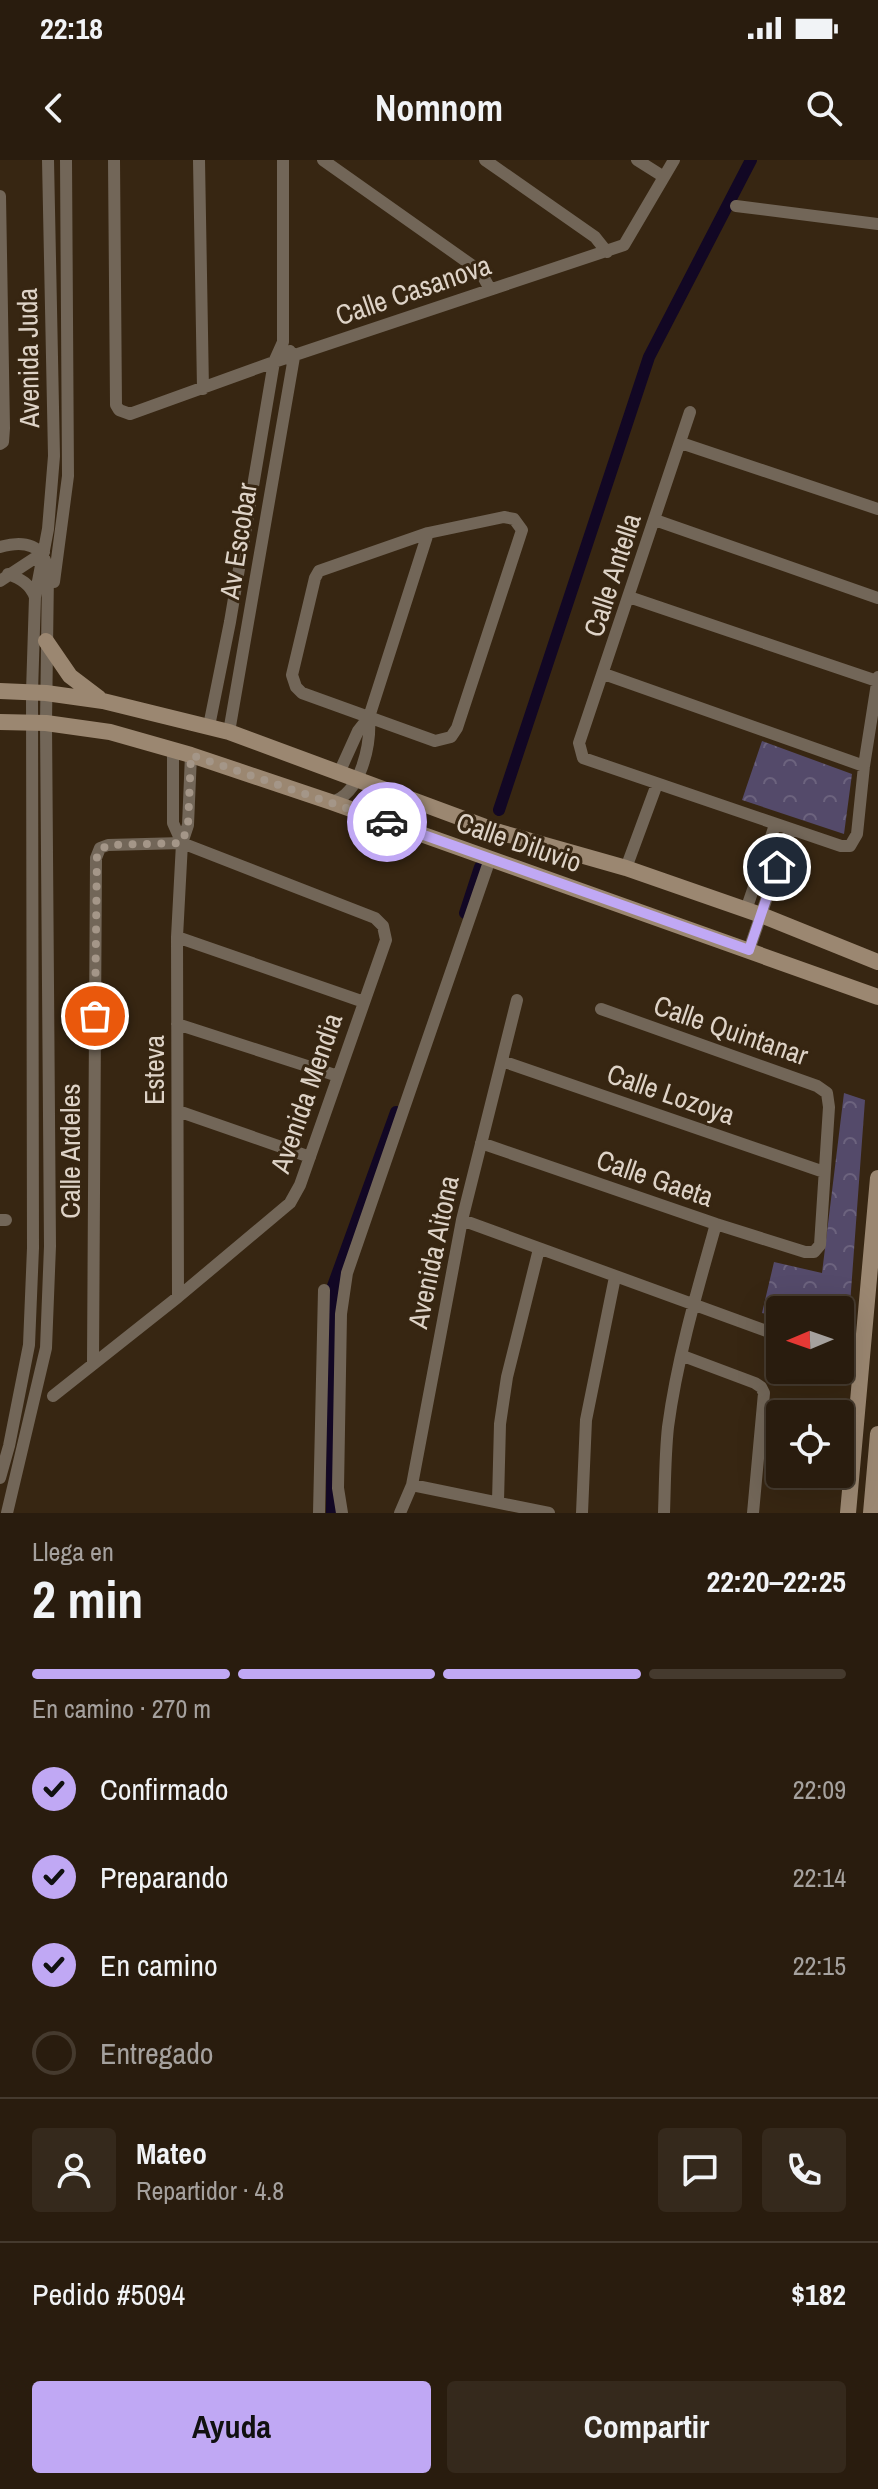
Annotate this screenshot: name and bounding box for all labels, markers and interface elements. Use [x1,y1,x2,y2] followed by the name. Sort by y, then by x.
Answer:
[40,8,103,48] text: 22:18
[375,84,503,132] text: Nomnom
[32,86,76,130] icon: back
[802,86,846,130] icon: search
[330,246,496,334] street label: Calle Casanova
[8,287,48,429] street label: Avenida Juda
[210,480,266,603] street label: Av Escobar
[574,508,650,642] street label: Calle Antella
[347,782,427,862] courier
[365,800,409,844] icon: car
[451,803,587,881] street label: Calle Diluvio
[743,833,811,901] pin
[755,845,799,889] icon: home
[61,982,129,1050] pin
[649,986,814,1074] street label: Calle Quintanar
[73,994,117,1038] icon: bag
[261,1008,351,1179] street label: Avenida Mendia
[135,1035,173,1105] street label: Esteva
[602,1054,740,1134] street label: Calle Lozoya
[51,1083,89,1219] street label: Calle Ardeles
[591,1140,719,1216] street label: Calle Gaeta
[398,1172,468,1333] street label: Avenida Aitona
[766,1296,854,1384] north arrow
[766,1296,854,1488] map controls
[766,1400,854,1488] button: locate
[32,1534,114,1569] text: Llega en
[707,1561,846,1601] text: 22:20–22:25
[32,1564,143,1634] text: 2 min
[32,1691,211,1726] text: En camino · 270 m
[32,1767,76,1811] icon: check
[100,1769,229,1809] text: Confirmado
[793,1772,846,1807] text: 22:09
[32,1855,76,1899] icon: check
[100,1857,229,1897] text: Preparando
[793,1860,846,1895] text: 22:14
[32,1943,76,1987] icon: check
[100,1945,218,1985] text: En camino
[793,1948,846,1983] text: 22:15
[100,2033,214,2073] text: Entregado
[32,2128,116,2212] button: person
[658,2128,742,2212] button: chat
[762,2128,846,2212] button: phone
[136,2133,207,2173] text: Mateo
[136,2173,284,2208] text: Repartidor · 4.8
[32,2274,185,2314] text: Pedido #5094
[791,2274,846,2314] text: $182
[32,2381,431,2473] button: Ayuda
[447,2381,846,2473] button: Compartir

